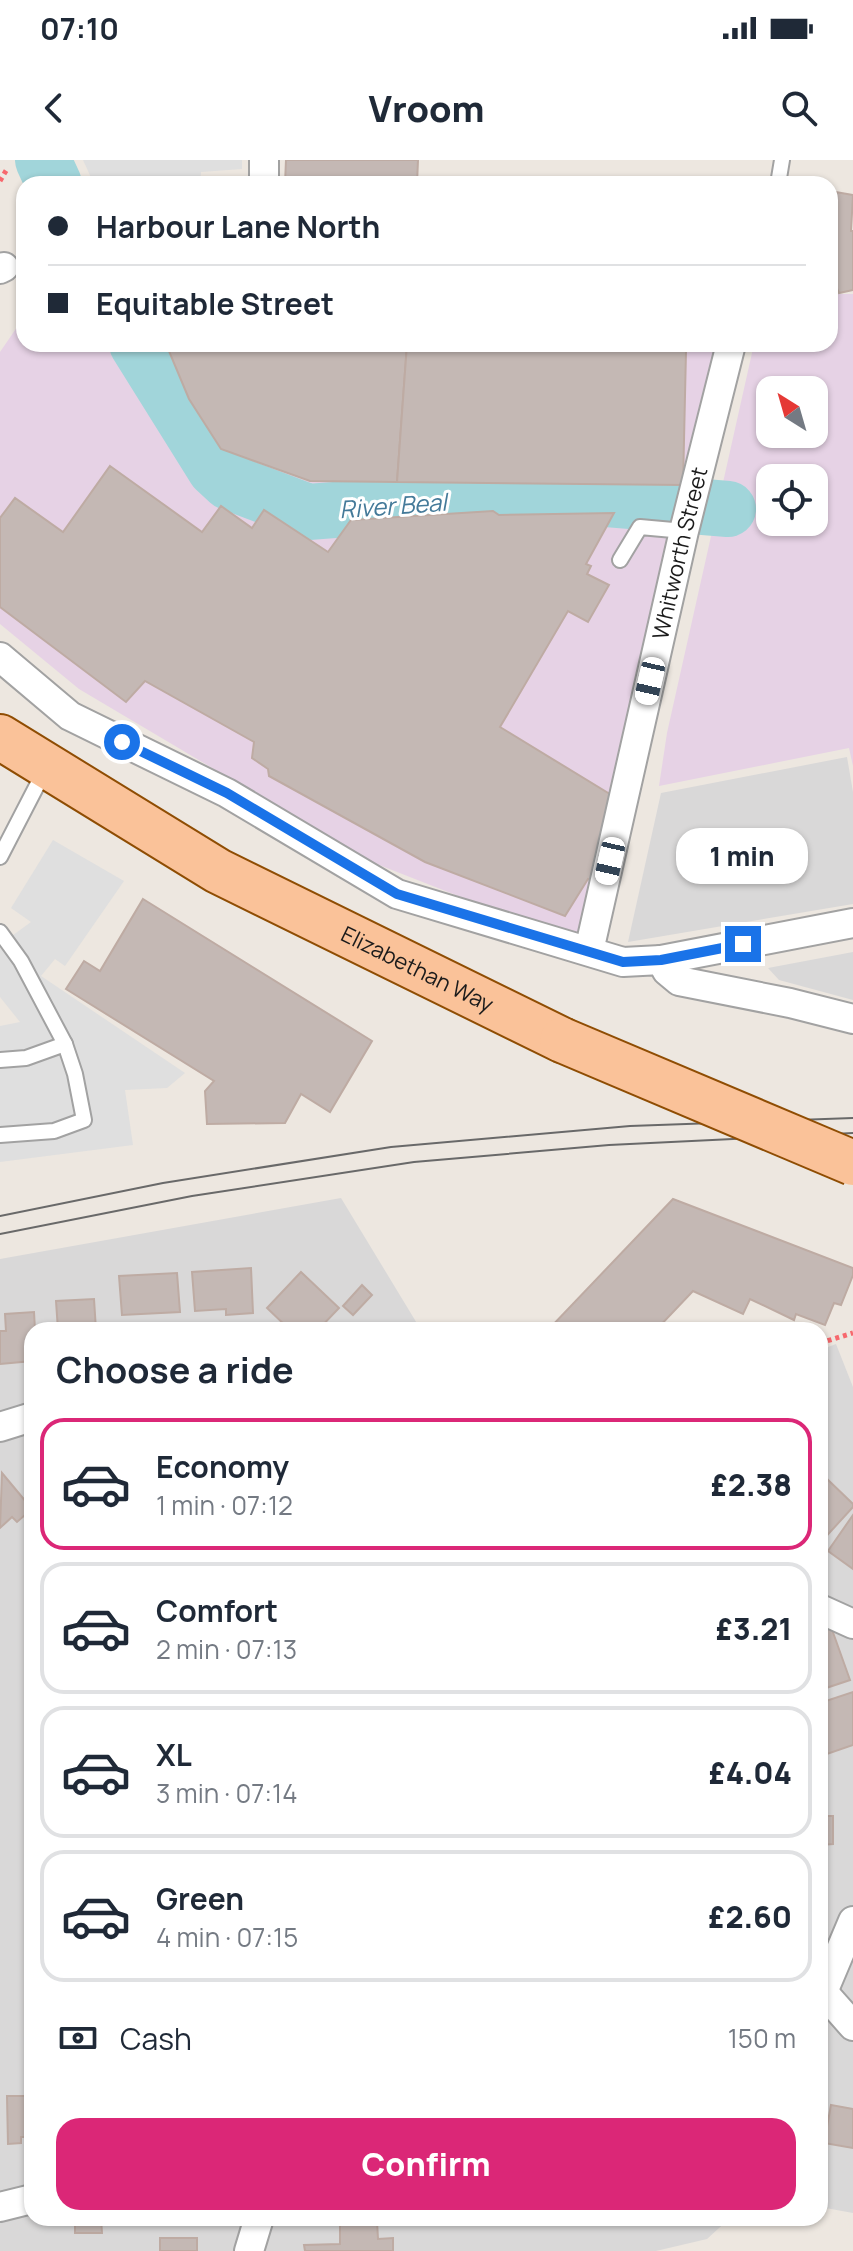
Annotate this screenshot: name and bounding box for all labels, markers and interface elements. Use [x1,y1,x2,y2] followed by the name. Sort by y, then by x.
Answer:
[40,8,119,49] text: 07:10
[368,84,485,133] text: Vroom
[32,86,76,130] icon: back
[777,86,821,130] icon: search
[96,206,380,247] text: Harbour Lane North
[96,283,334,324] text: Equitable Street
[756,376,828,448] north arrow
[756,376,828,536] map controls
[645,464,715,642] street label: Whitworth Street
[756,464,828,536] button: locate
[338,485,451,525] water label: River Beal
[633,655,667,707] car
[104,724,140,760] route start
[677,828,809,884] callout: 1 min
[593,835,627,887] car
[709,838,775,874] text: 1 min
[336,919,499,1019] street label: Elizabethan Way
[725,926,761,962] route end
[56,1345,294,1394] text: Choose a ride
[156,1446,289,1487] text: Economy
[60,1448,132,1520] icon: car
[711,1464,792,1505] text: £2.38
[156,1487,293,1523] text: 1 min · 07:12
[156,1590,278,1631] text: Comfort
[60,1592,132,1664] icon: car
[716,1608,792,1649] text: £3.21
[156,1631,297,1667] text: 2 min · 07:13
[156,1734,192,1775] text: XL
[60,1736,132,1808] icon: car
[709,1752,792,1793] text: £4.04
[156,1775,298,1811] text: 3 min · 07:14
[156,1878,244,1919] text: Green
[60,1880,132,1952] icon: car
[708,1896,792,1937] text: £2.60
[156,1919,298,1955] text: 4 min · 07:15
[56,2016,100,2060] icon: cash
[120,2018,192,2059] text: Cash
[728,2020,796,2056] text: 150 m
[56,2118,796,2210] button: Confirm

